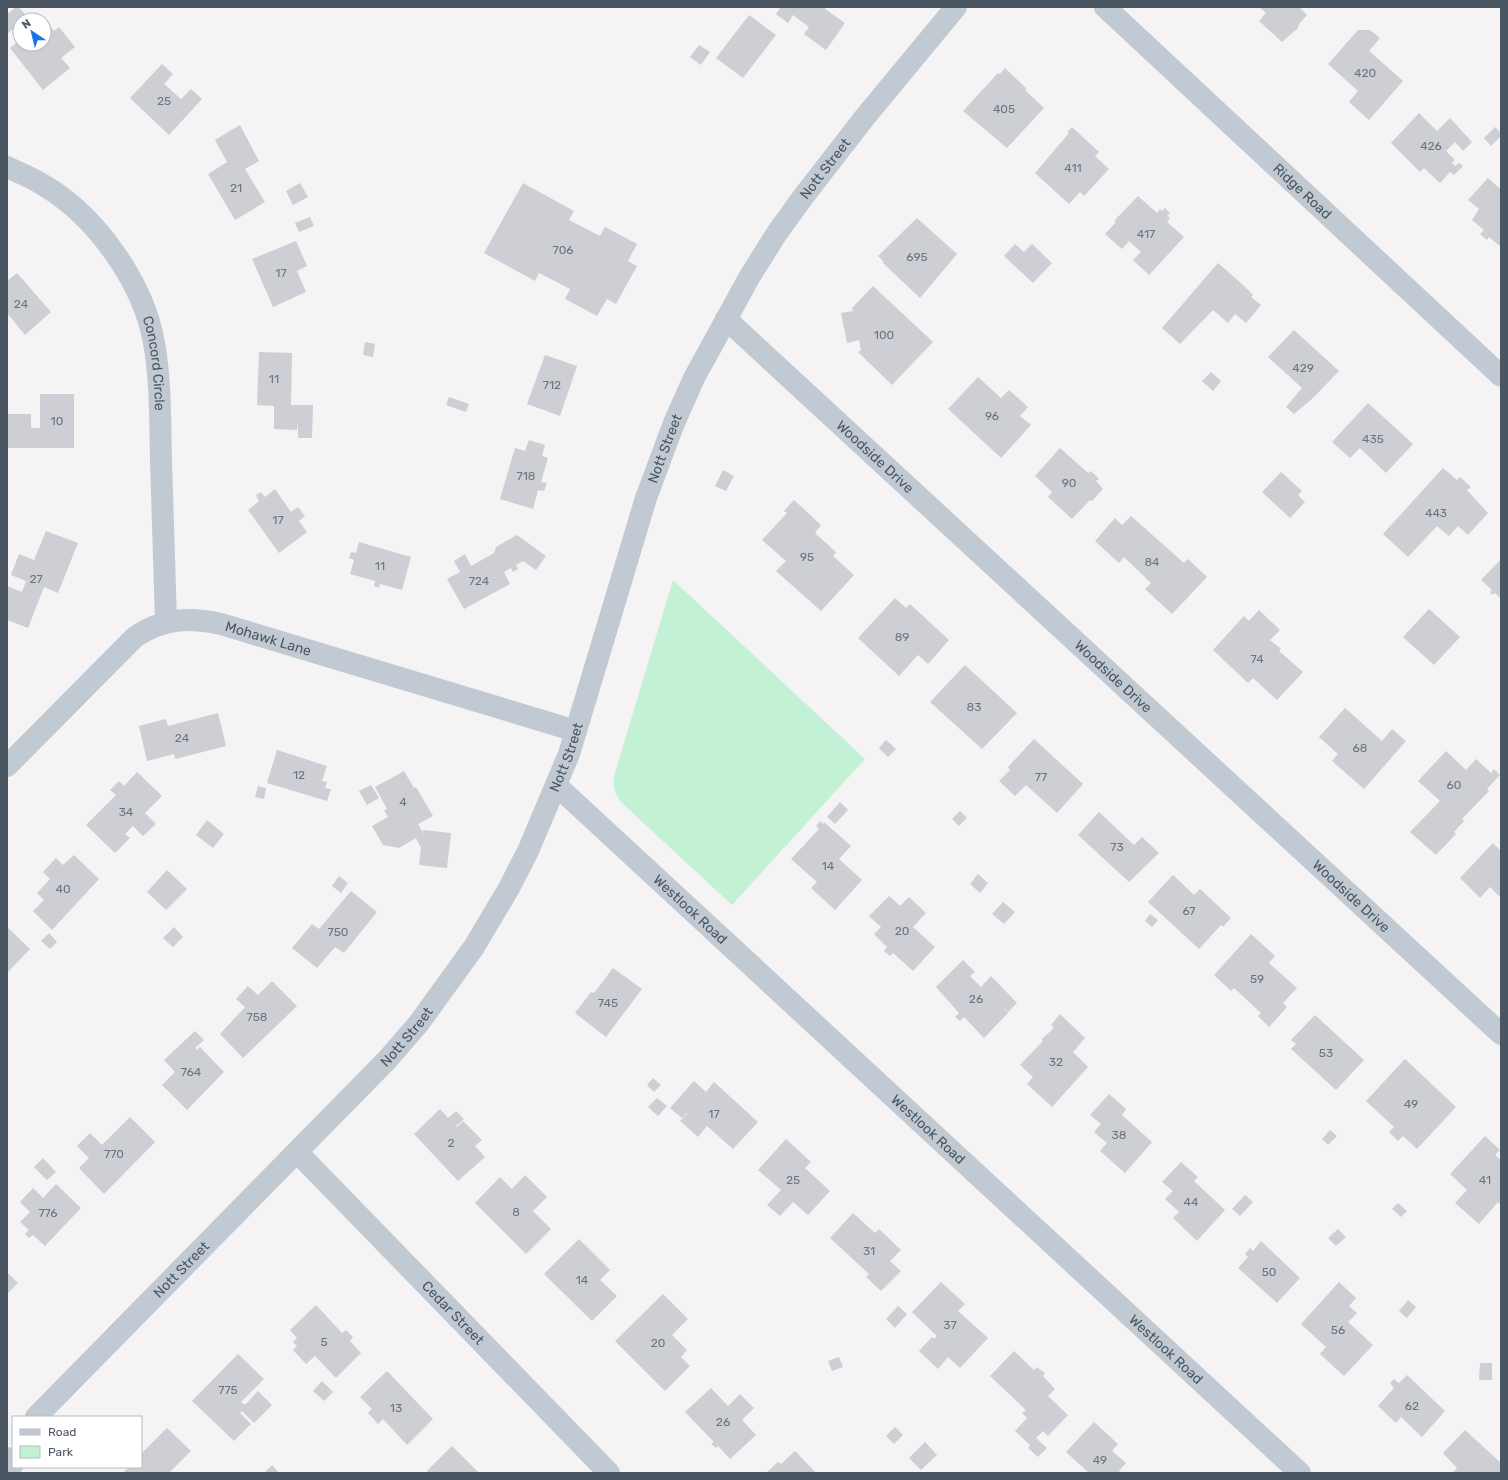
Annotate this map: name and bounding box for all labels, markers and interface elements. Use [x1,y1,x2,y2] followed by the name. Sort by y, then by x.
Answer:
[12,12,52,52] north arrow
[20,17,34,32] text: N
[1354,66,1376,80] house number: 420
[157,94,171,108] house number: 25
[993,102,1015,116] house number: 405
[796,134,854,202] street label: Nott Street
[1420,139,1442,153] house number: 426
[1270,160,1335,222] street label: Ridge Road
[1064,161,1082,175] house number: 411
[230,181,242,195] house number: 21
[1137,227,1155,241] house number: 417
[552,243,574,257] house number: 706
[906,250,928,264] house number: 695
[275,266,287,280] house number: 17
[14,297,29,311] house number: 24
[139,314,169,411] street label: Concord Circle
[874,328,894,342] house number: 100
[1292,361,1314,375] house number: 429
[269,372,279,386] house number: 11
[543,378,561,392] house number: 712
[985,409,999,423] house number: 96
[644,411,686,486] street label: Nott Street
[51,414,63,428] house number: 10
[833,417,918,497] street label: Woodside Drive
[1362,432,1384,446] house number: 435
[517,469,535,483] house number: 718
[1062,476,1076,490] house number: 90
[1425,506,1447,520] house number: 443
[272,513,284,527] house number: 17
[800,550,814,564] house number: 95
[1144,555,1160,569] house number: 84
[375,559,385,573] house number: 11
[29,572,43,586] house number: 27
[469,574,490,588] house number: 724
[223,617,314,659] street label: Mohawk Lane
[895,630,909,644] house number: 89
[1071,636,1156,716] street label: Woodside Drive
[1250,652,1264,666] house number: 74
[967,700,981,714] house number: 83
[546,720,587,794] street label: Nott Street
[175,731,190,745] house number: 24
[1353,741,1367,755] house number: 68
[293,768,305,782] house number: 12
[1035,770,1047,784] house number: 77
[1447,778,1461,792] house number: 60
[399,795,407,809] house number: 4
[119,805,134,819] house number: 34
[1110,840,1124,854] house number: 73
[1309,856,1394,936] street label: Woodside Drive
[822,859,835,873] house number: 14
[650,871,731,948] street label: Westlook Road
[55,882,71,896] house number: 40
[1182,904,1196,918] house number: 67
[895,924,909,938] house number: 20
[328,925,348,939] house number: 750
[1250,972,1264,986] house number: 59
[969,992,983,1006] house number: 26
[598,996,618,1010] house number: 745
[377,1003,437,1070] street label: Nott Street
[247,1010,267,1024] house number: 758
[1319,1046,1333,1060] house number: 53
[1049,1055,1063,1069] house number: 32
[181,1065,202,1079] house number: 764
[888,1091,969,1168] street label: Westlook Road
[1404,1097,1418,1111] house number: 49
[708,1107,720,1121] house number: 17
[1112,1128,1126,1142] house number: 38
[447,1136,455,1150] house number: 2
[104,1147,124,1161] house number: 770
[786,1173,800,1187] house number: 25
[1479,1173,1491,1187] house number: 41
[1184,1195,1199,1209] house number: 44
[512,1205,520,1219] house number: 8
[38,1206,58,1220] house number: 776
[150,1237,213,1301] street label: Nott Street
[863,1244,875,1258] house number: 31
[1262,1265,1276,1279] house number: 50
[576,1273,589,1287] house number: 14
[418,1277,488,1348] street label: Cedar Street
[1126,1311,1207,1388] street label: Westlook Road
[943,1318,957,1332] house number: 37
[1331,1323,1345,1337] house number: 56
[320,1335,328,1349] house number: 5
[651,1336,665,1350] house number: 20
[218,1383,238,1397] house number: 775
[1405,1399,1419,1413] house number: 62
[390,1401,402,1415] house number: 13
[716,1415,730,1429] house number: 26
[12,1416,142,1468] legend
[48,1425,76,1439] text: Road
[48,1445,74,1459] text: Park
[1093,1453,1107,1467] house number: 49

